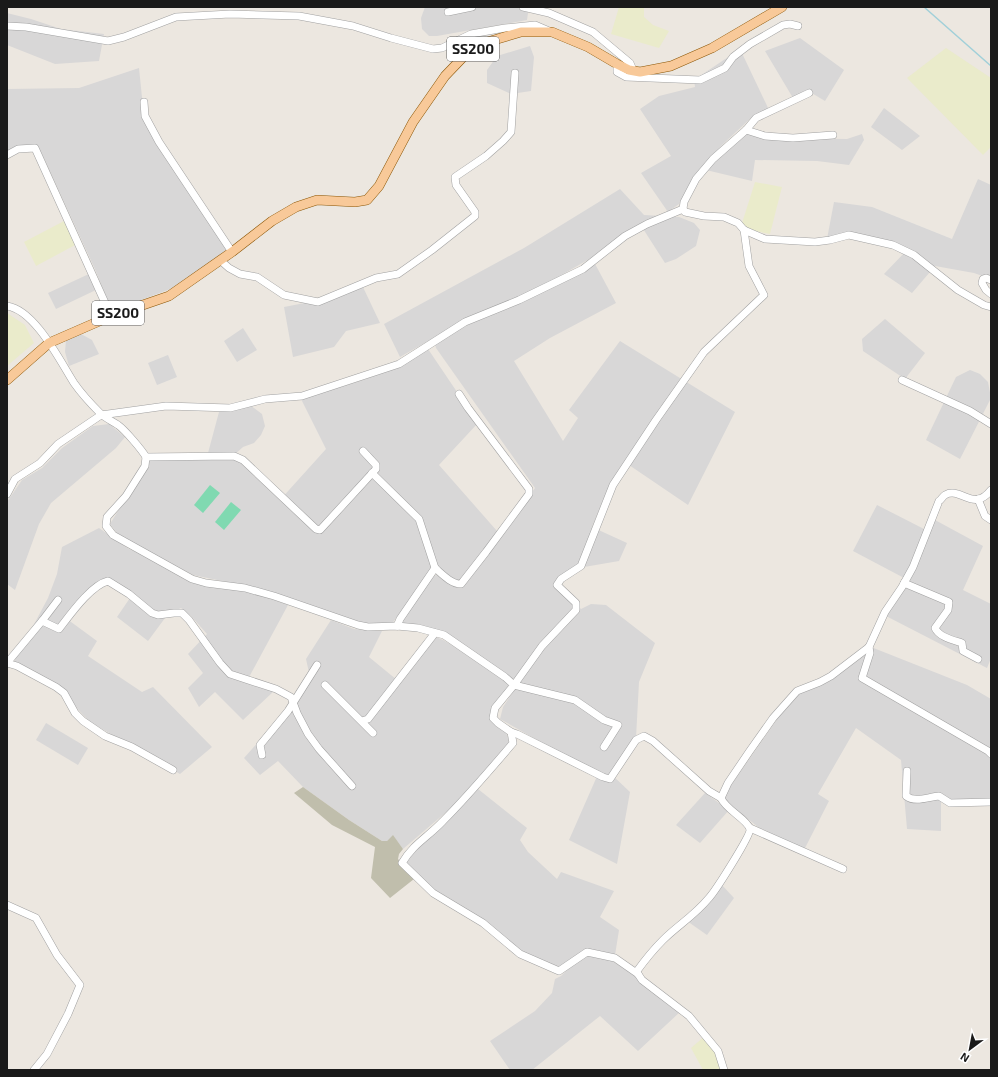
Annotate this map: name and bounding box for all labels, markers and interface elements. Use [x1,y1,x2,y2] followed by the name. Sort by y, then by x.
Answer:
[447,37,499,61] road number: SS200
[92,301,144,325] road number: SS200
[950,1029,990,1069] north arrow
[958,1050,971,1066] text: N

